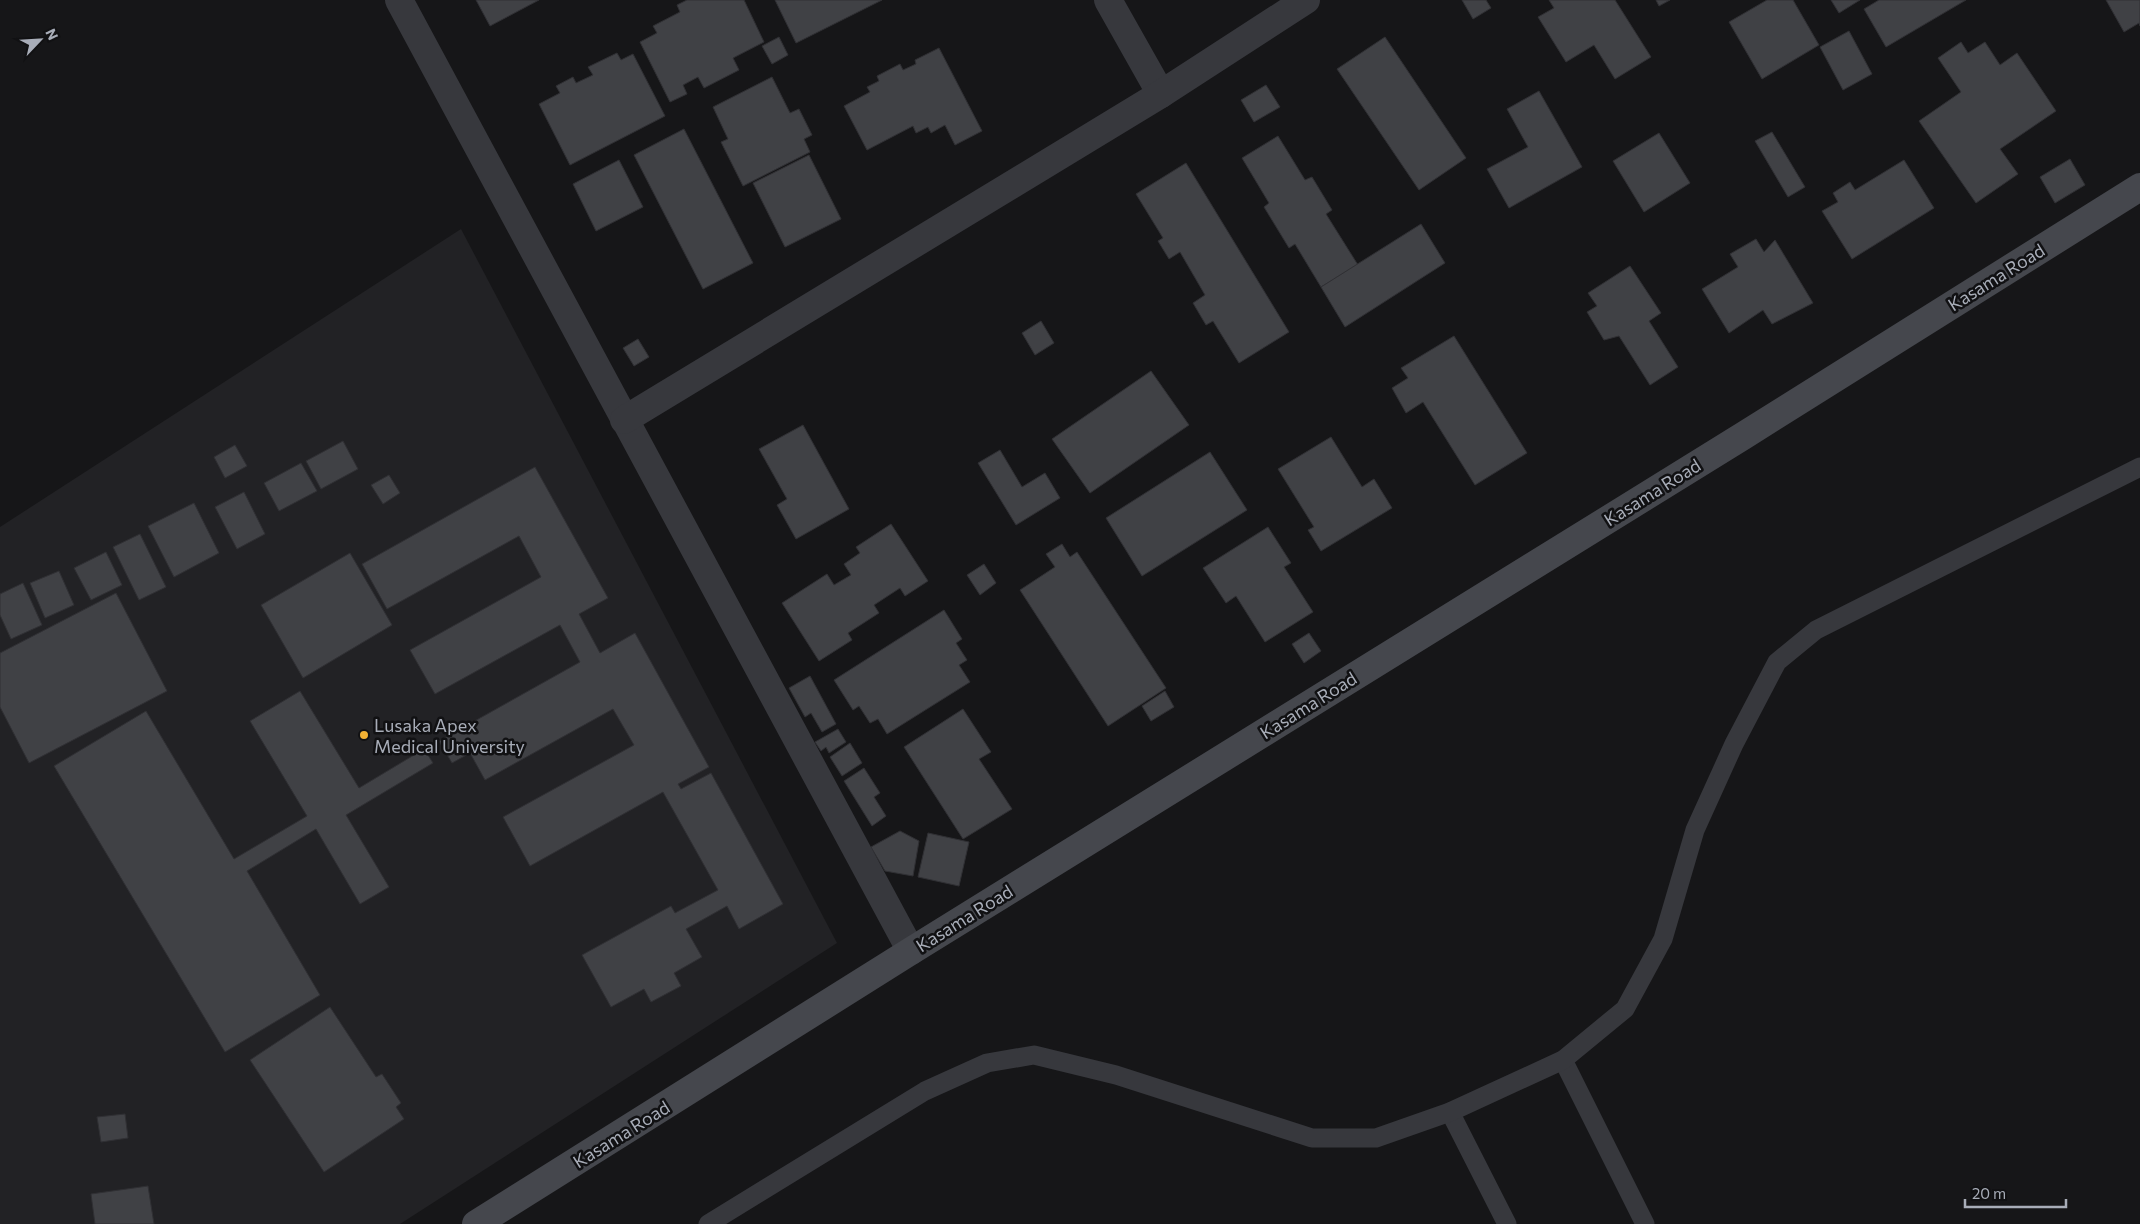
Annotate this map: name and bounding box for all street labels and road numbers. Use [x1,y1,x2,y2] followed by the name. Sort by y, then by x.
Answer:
[1944,239,2048,315] street label: Kasama Road
[1600,454,1704,530] street label: Kasama Road
[1256,667,1360,743] street label: Kasama Road
[912,880,1016,956] street label: Kasama Road
[569,1096,673,1172] street label: Kasama Road

